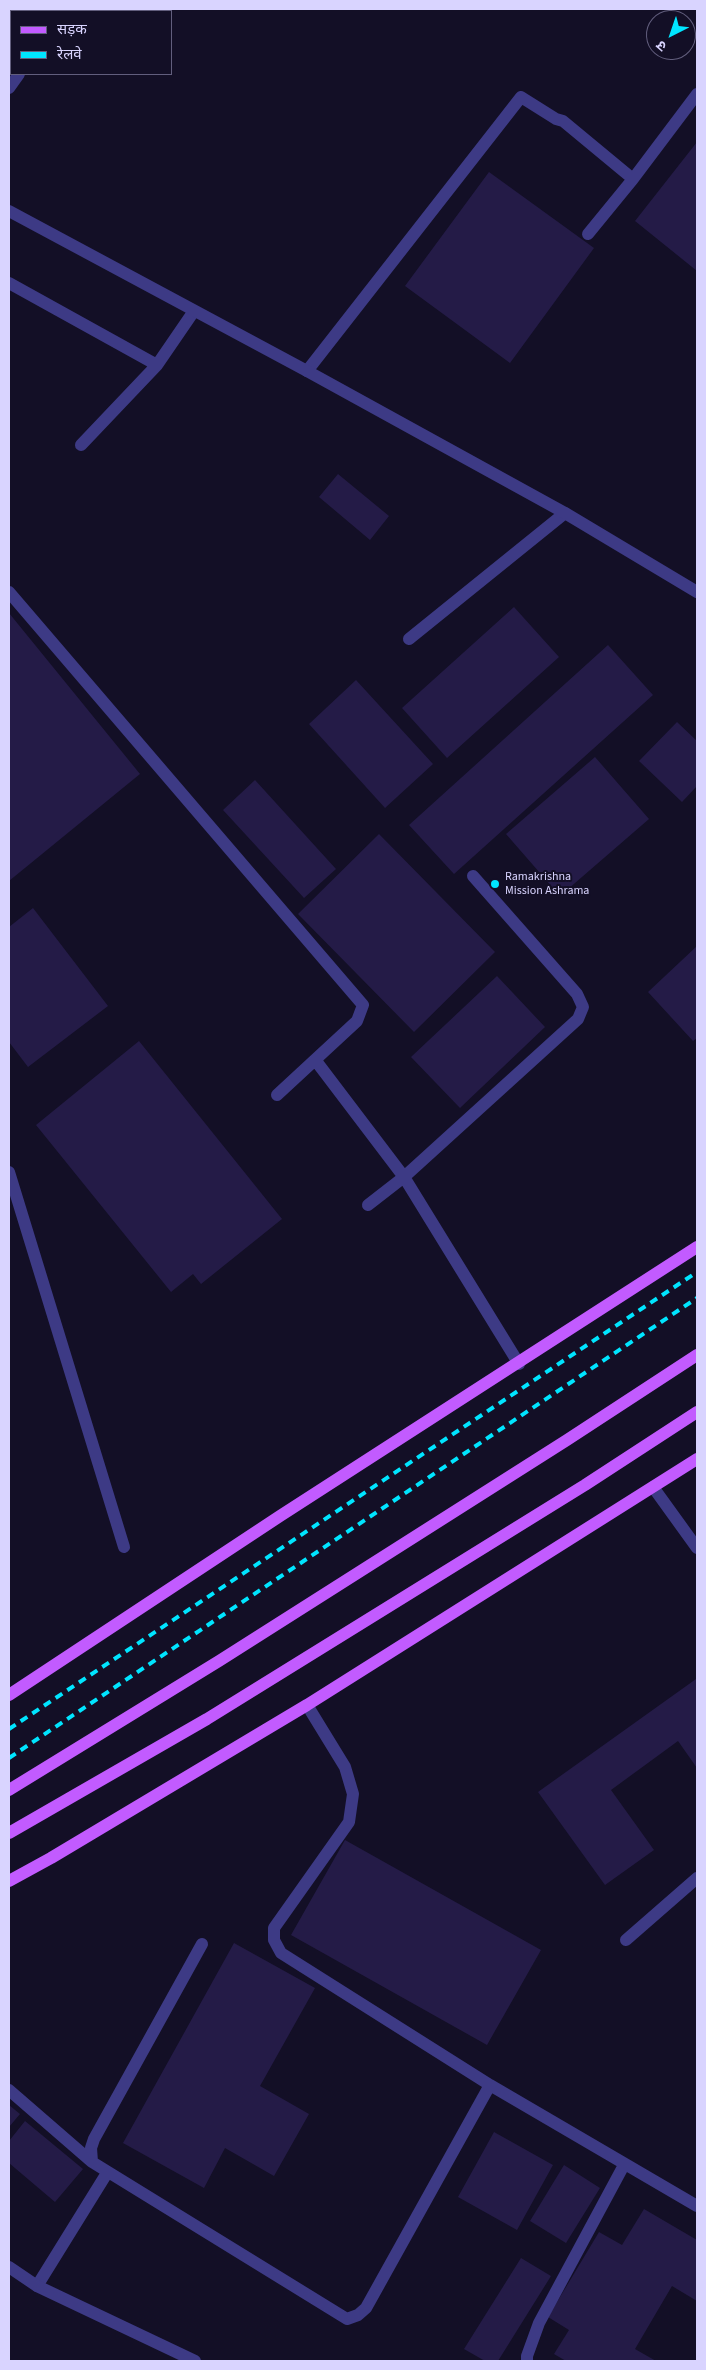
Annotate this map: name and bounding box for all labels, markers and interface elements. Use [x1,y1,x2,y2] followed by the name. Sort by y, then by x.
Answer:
[10,10,172,75] legend
[646,10,696,60] north arrow
[57,19,87,40] text: सड़क
[652,35,671,56] text: उ
[57,44,82,65] text: रेलवे
[505,870,589,898] place label: Ramakrishna Mission Ashrama
[489,878,501,890] marker: Ramakrishna Mission Ashrama

